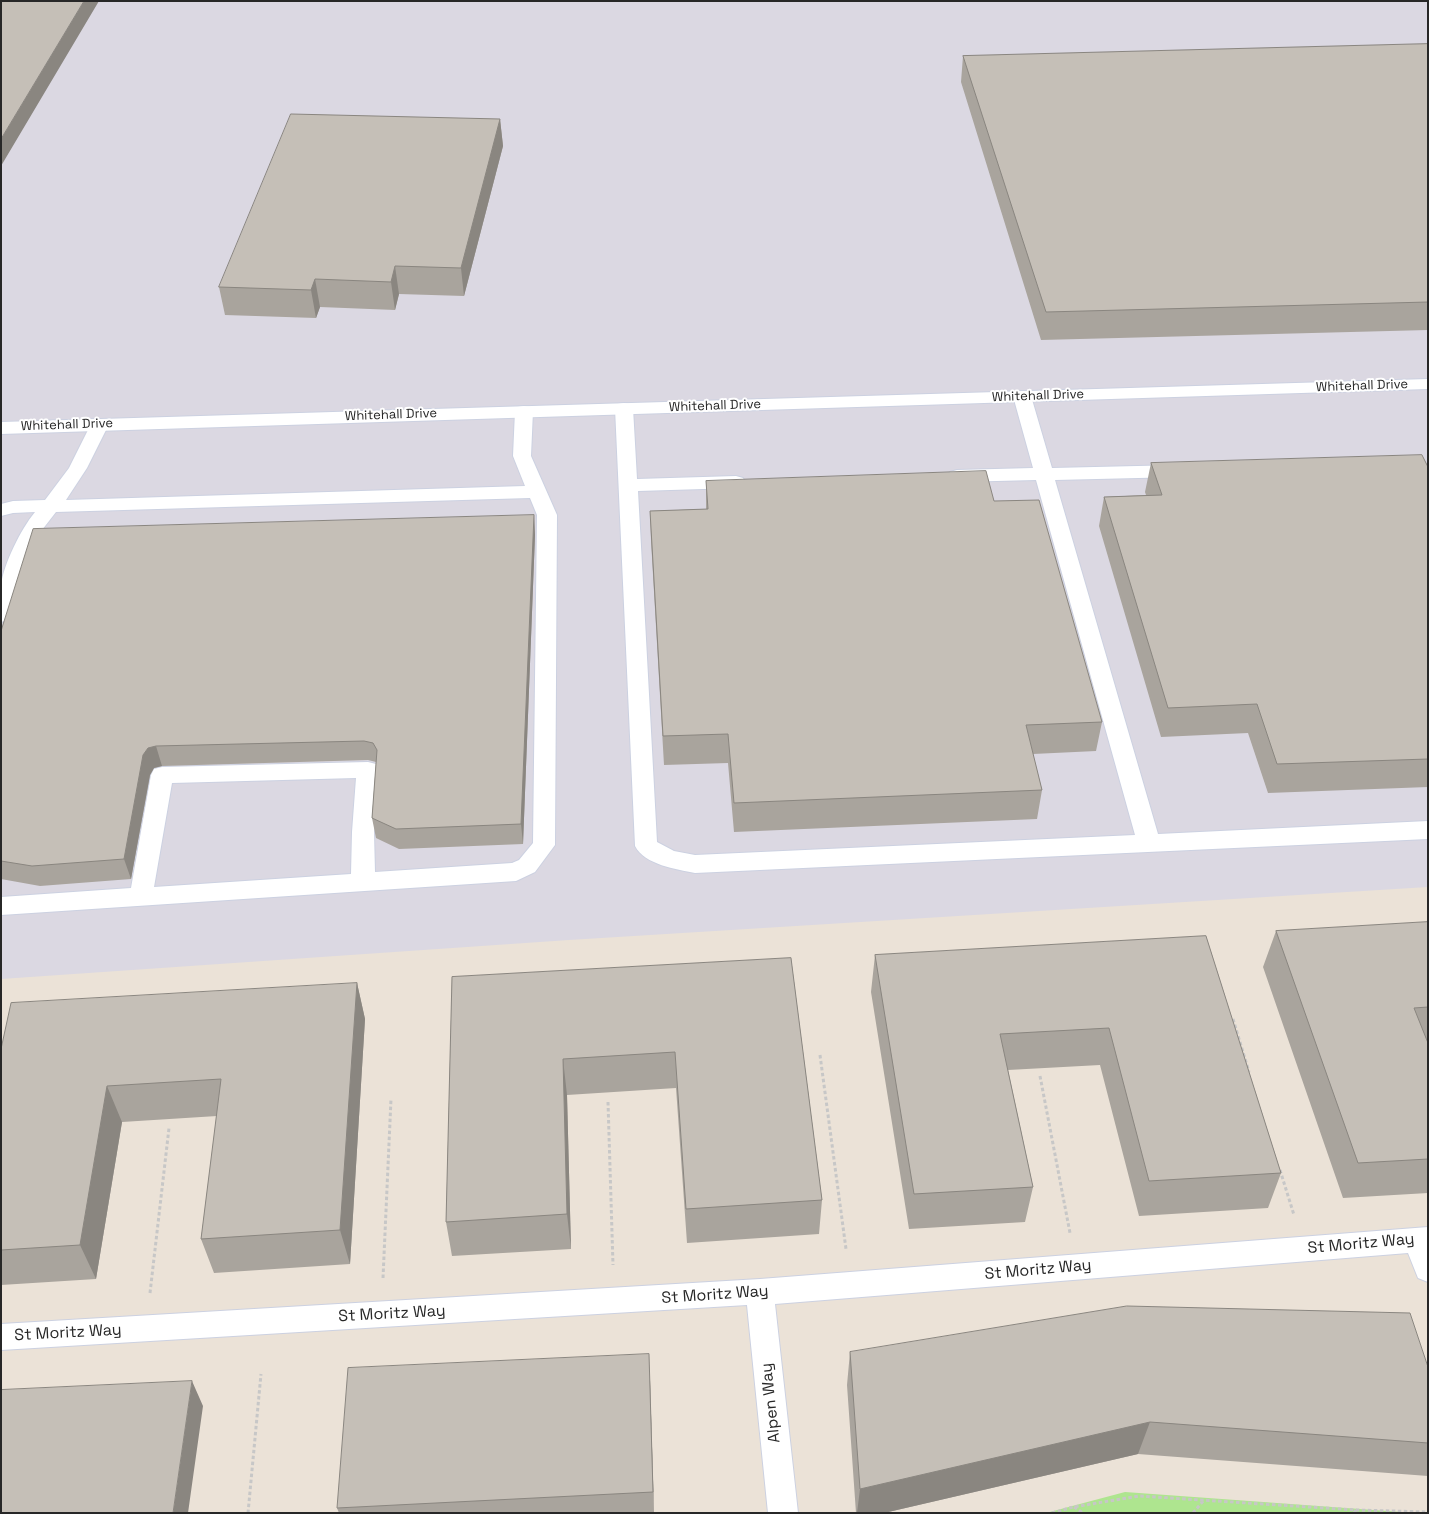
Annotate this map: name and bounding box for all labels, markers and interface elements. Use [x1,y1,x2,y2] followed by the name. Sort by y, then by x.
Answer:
[1316,377,1408,395] street label: Whitehall Drive
[992,387,1084,405] street label: Whitehall Drive
[669,397,761,415] street label: Whitehall Drive
[345,406,437,424] street label: Whitehall Drive
[21,416,113,434] street label: Whitehall Drive
[1307,1230,1415,1258] street label: St Moritz Way
[984,1256,1092,1284] street label: St Moritz Way
[661,1282,769,1308] street label: St Moritz Way
[338,1302,446,1326] street label: St Moritz Way
[14,1321,122,1345] street label: St Moritz Way
[757,1362,785,1444] street label: Alpen Way

